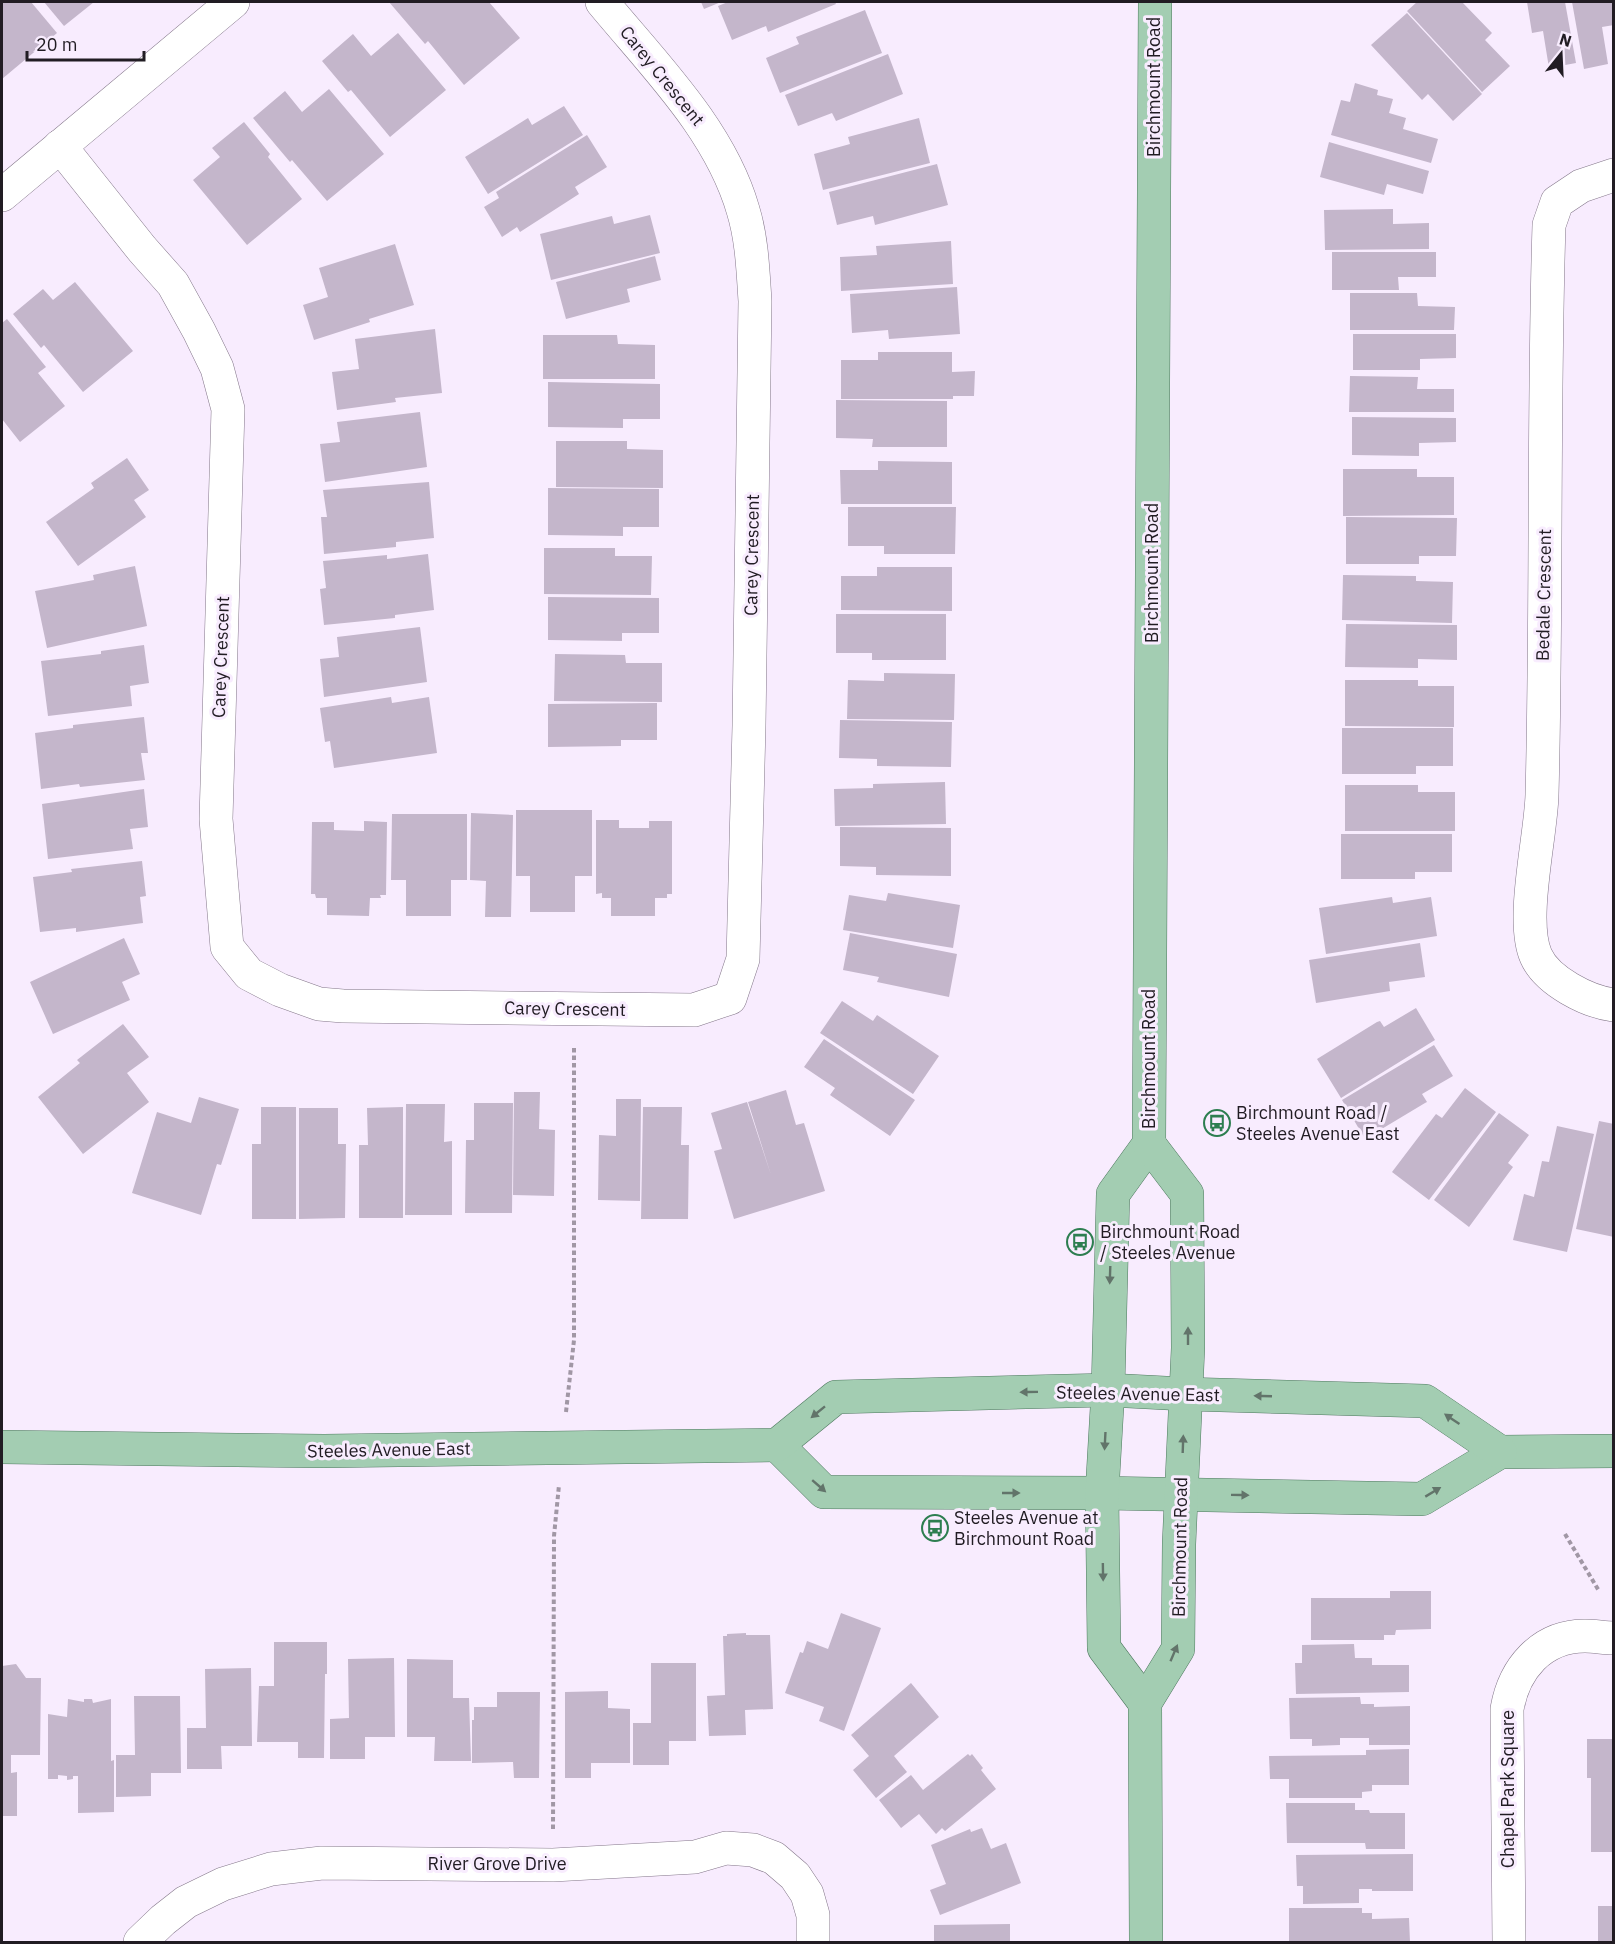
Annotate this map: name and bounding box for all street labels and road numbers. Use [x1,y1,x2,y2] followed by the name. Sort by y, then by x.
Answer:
[1142,17,1165,157] street label: Birchmount Road
[615,21,710,130] street label: Carey Crescent
[739,494,764,616] street label: Carey Crescent
[1140,503,1163,643] street label: Birchmount Road
[1531,529,1556,661] street label: Bedale Crescent
[207,596,234,718] street label: Carey Crescent
[1137,989,1160,1129] street label: Birchmount Road
[504,996,626,1021] street label: Carey Crescent
[1056,1381,1220,1406] street label: Steeles Avenue East
[307,1437,471,1462] street label: Steeles Avenue East
[1167,1477,1192,1617] street label: Birchmount Road
[1496,1710,1519,1868] street label: Chapel Park Square
[427,1852,567,1875] street label: River Grove Drive

